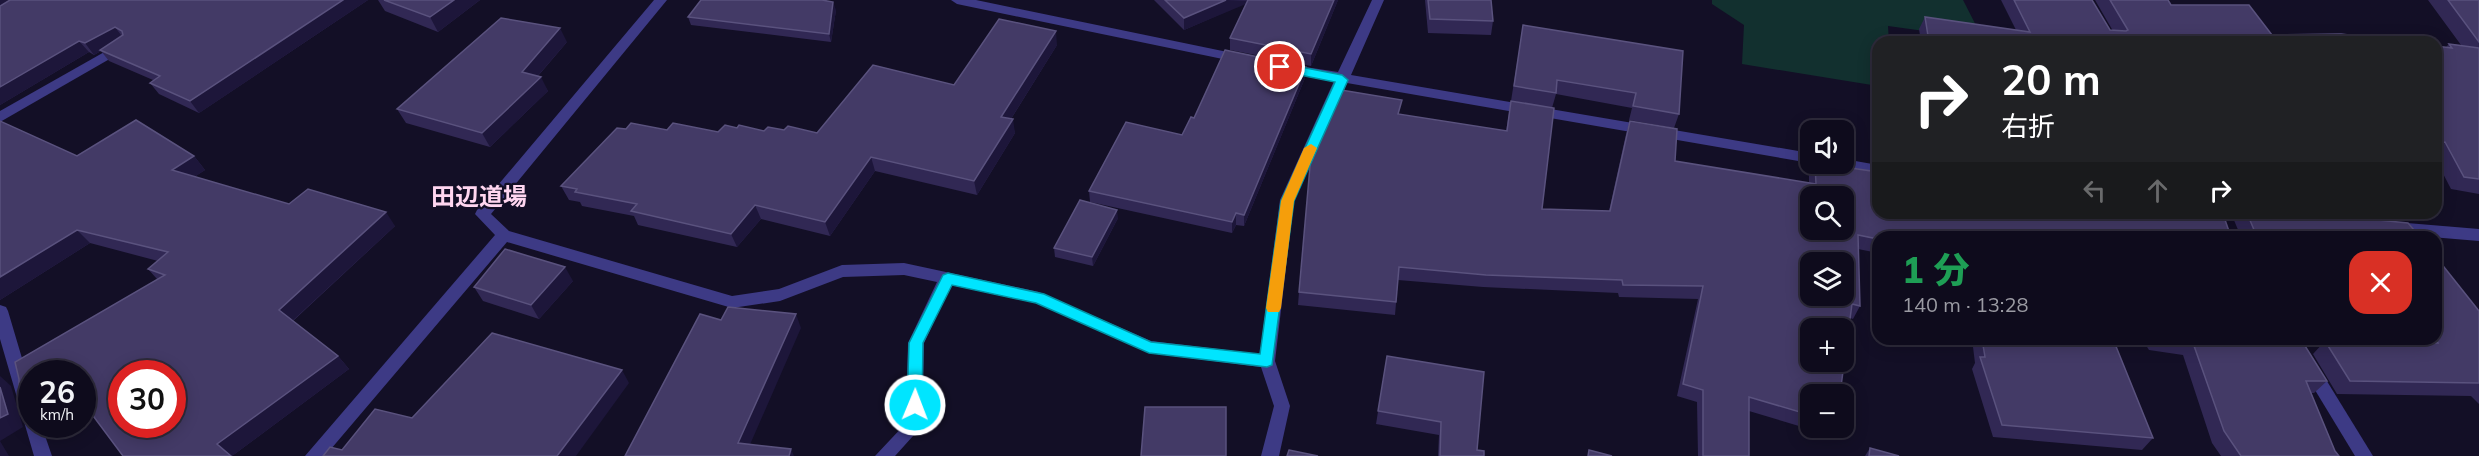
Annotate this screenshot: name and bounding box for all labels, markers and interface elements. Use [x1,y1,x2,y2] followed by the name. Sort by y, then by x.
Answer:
[1254,41,1305,92] pin
[1263,50,1296,83] icon: arrive
[2001,53,2101,106] text: 20 m
[1902,60,1980,138] icon: right
[2001,109,2055,143] text: 右折
[1800,120,1854,438] map controls
[1800,120,1854,174] button: sound
[2078,174,2111,207] icon: left
[2141,174,2174,207] icon: ahead
[2204,174,2237,207] icon: right
[431,181,527,211] district label: 田辺道場
[1800,186,1854,240] button: search
[1902,247,1970,292] text: 1 分
[2349,251,2412,314] button: close
[1800,252,1854,306] button: layers
[1902,292,2028,317] text: 140 m · 13:28
[1800,318,1854,372] button: +
[108,360,186,438] speed limit sign: 30
[39,373,75,411] text: 26
[883,373,947,437] position arrow
[1800,384,1854,438] button: −
[40,405,74,424] text: km/h

